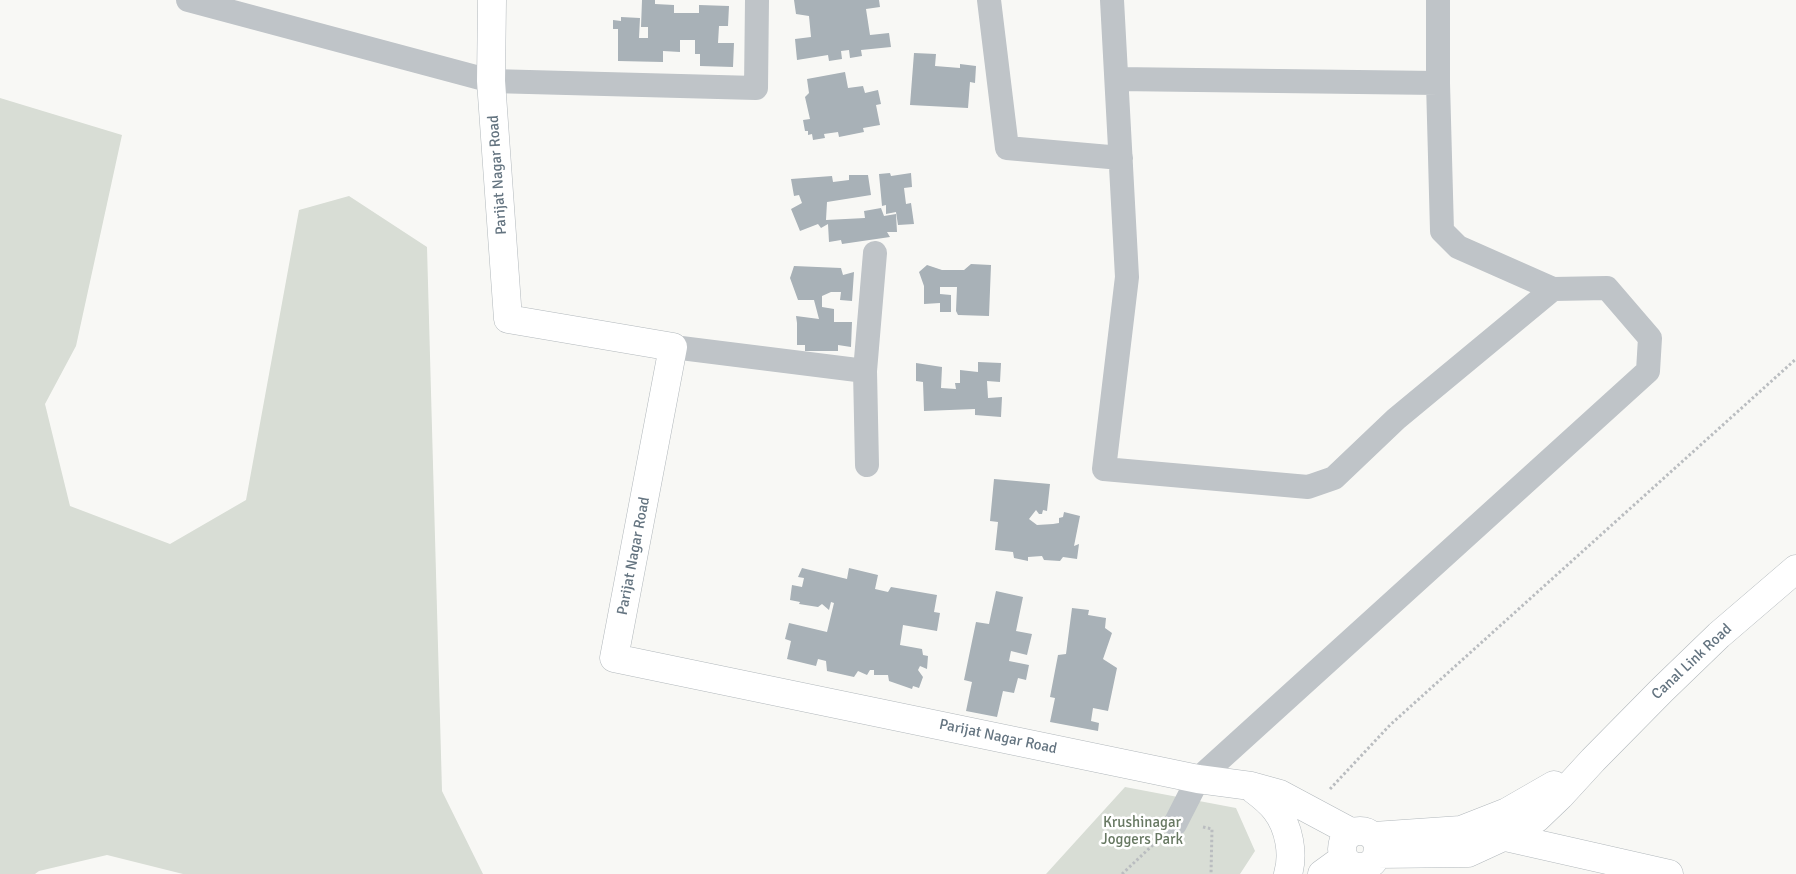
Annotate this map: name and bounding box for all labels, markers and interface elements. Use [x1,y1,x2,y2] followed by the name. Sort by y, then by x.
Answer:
[485,115,511,235] street label: Parijat Nagar Road
[614,495,654,617] street label: Parijat Nagar Road
[1648,620,1736,704] street label: Canal Link Road
[937,716,1059,758] street label: Parijat Nagar Road
[1101,814,1183,849] park label: Krushinagar Joggers Park

